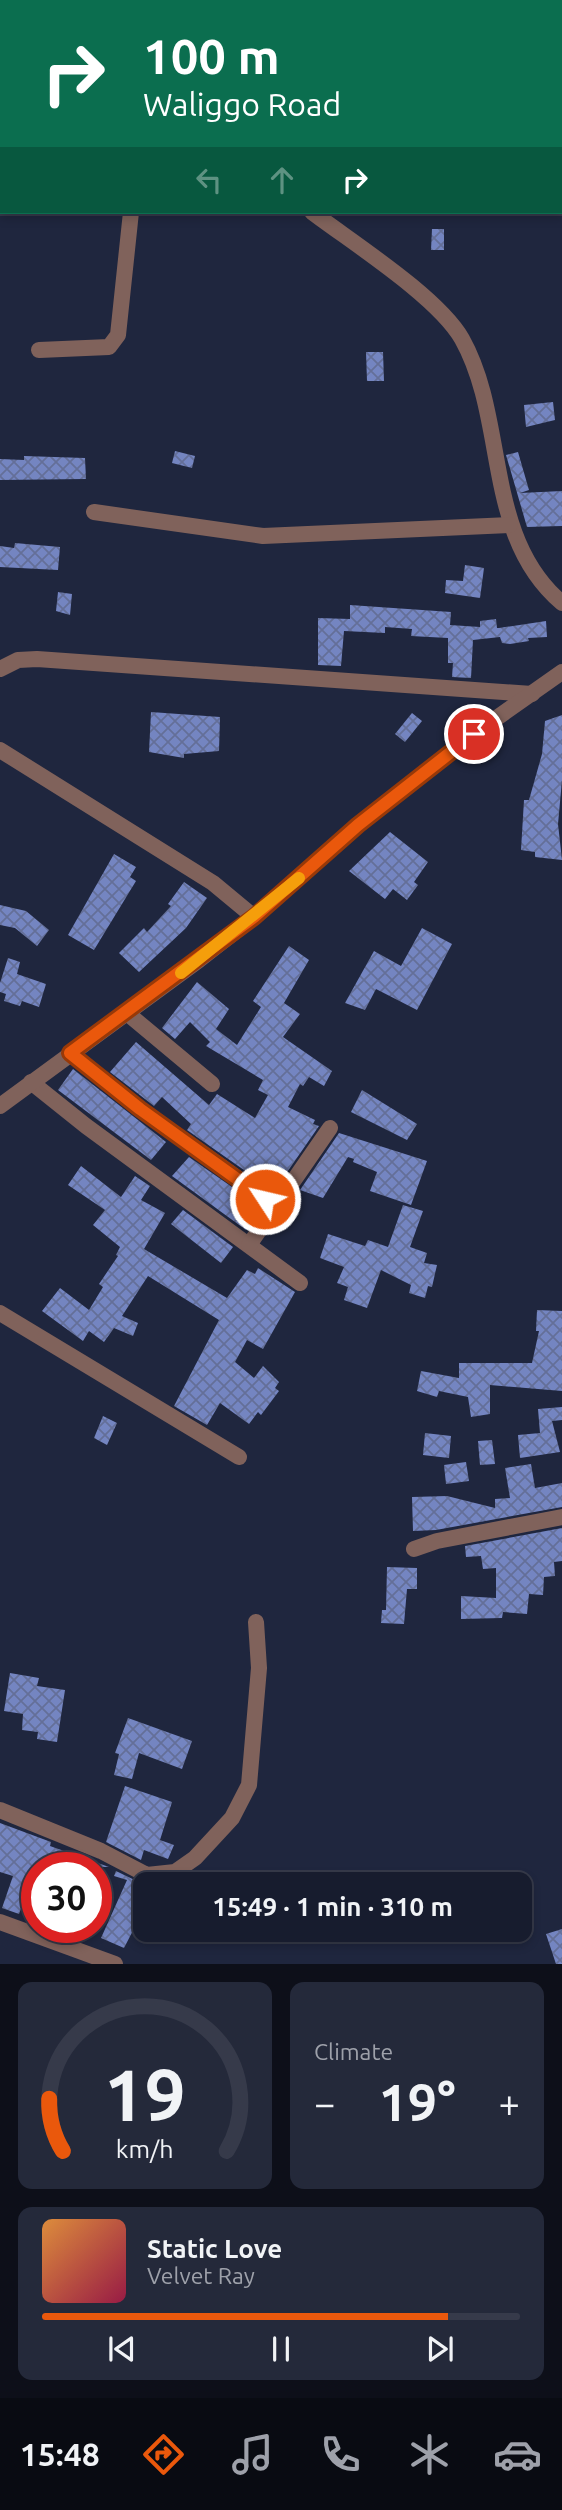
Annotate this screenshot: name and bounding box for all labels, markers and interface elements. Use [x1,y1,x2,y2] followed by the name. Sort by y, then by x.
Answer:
[28,28,119,119] icon: right
[143,28,280,83] text: 100 m
[143,86,341,122] text: Waliggo Road
[190,161,228,199] icon: left
[263,161,301,199] icon: ahead
[336,161,374,199] icon: right
[444,704,504,764] pin
[455,715,493,753] icon: arrive
[228,1162,302,1236] position arrow
[21,1852,112,1943] speed limit sign: 30
[212,1892,453,1921] text: 15:49 · 1 min · 310 m
[314,2039,393,2064] text: Climate
[104,2054,186,2136] text: 19
[378,2073,456,2131] text: 19°
[314,2082,335,2124] text: −
[499,2082,520,2124] text: +
[116,2135,174,2163] text: km/h
[147,2234,282,2263] text: Static Love
[147,2263,255,2288] text: Velvet Ray
[103,2330,141,2368] icon: previous
[262,2330,300,2368] icon: pause
[421,2330,459,2368] icon: next
[139,2430,188,2479] icon: directions
[228,2430,277,2479] icon: music
[316,2430,365,2479] icon: phone
[405,2430,454,2479] icon: climate
[493,2430,542,2479] icon: car
[20,2436,100,2472] text: 15:48

